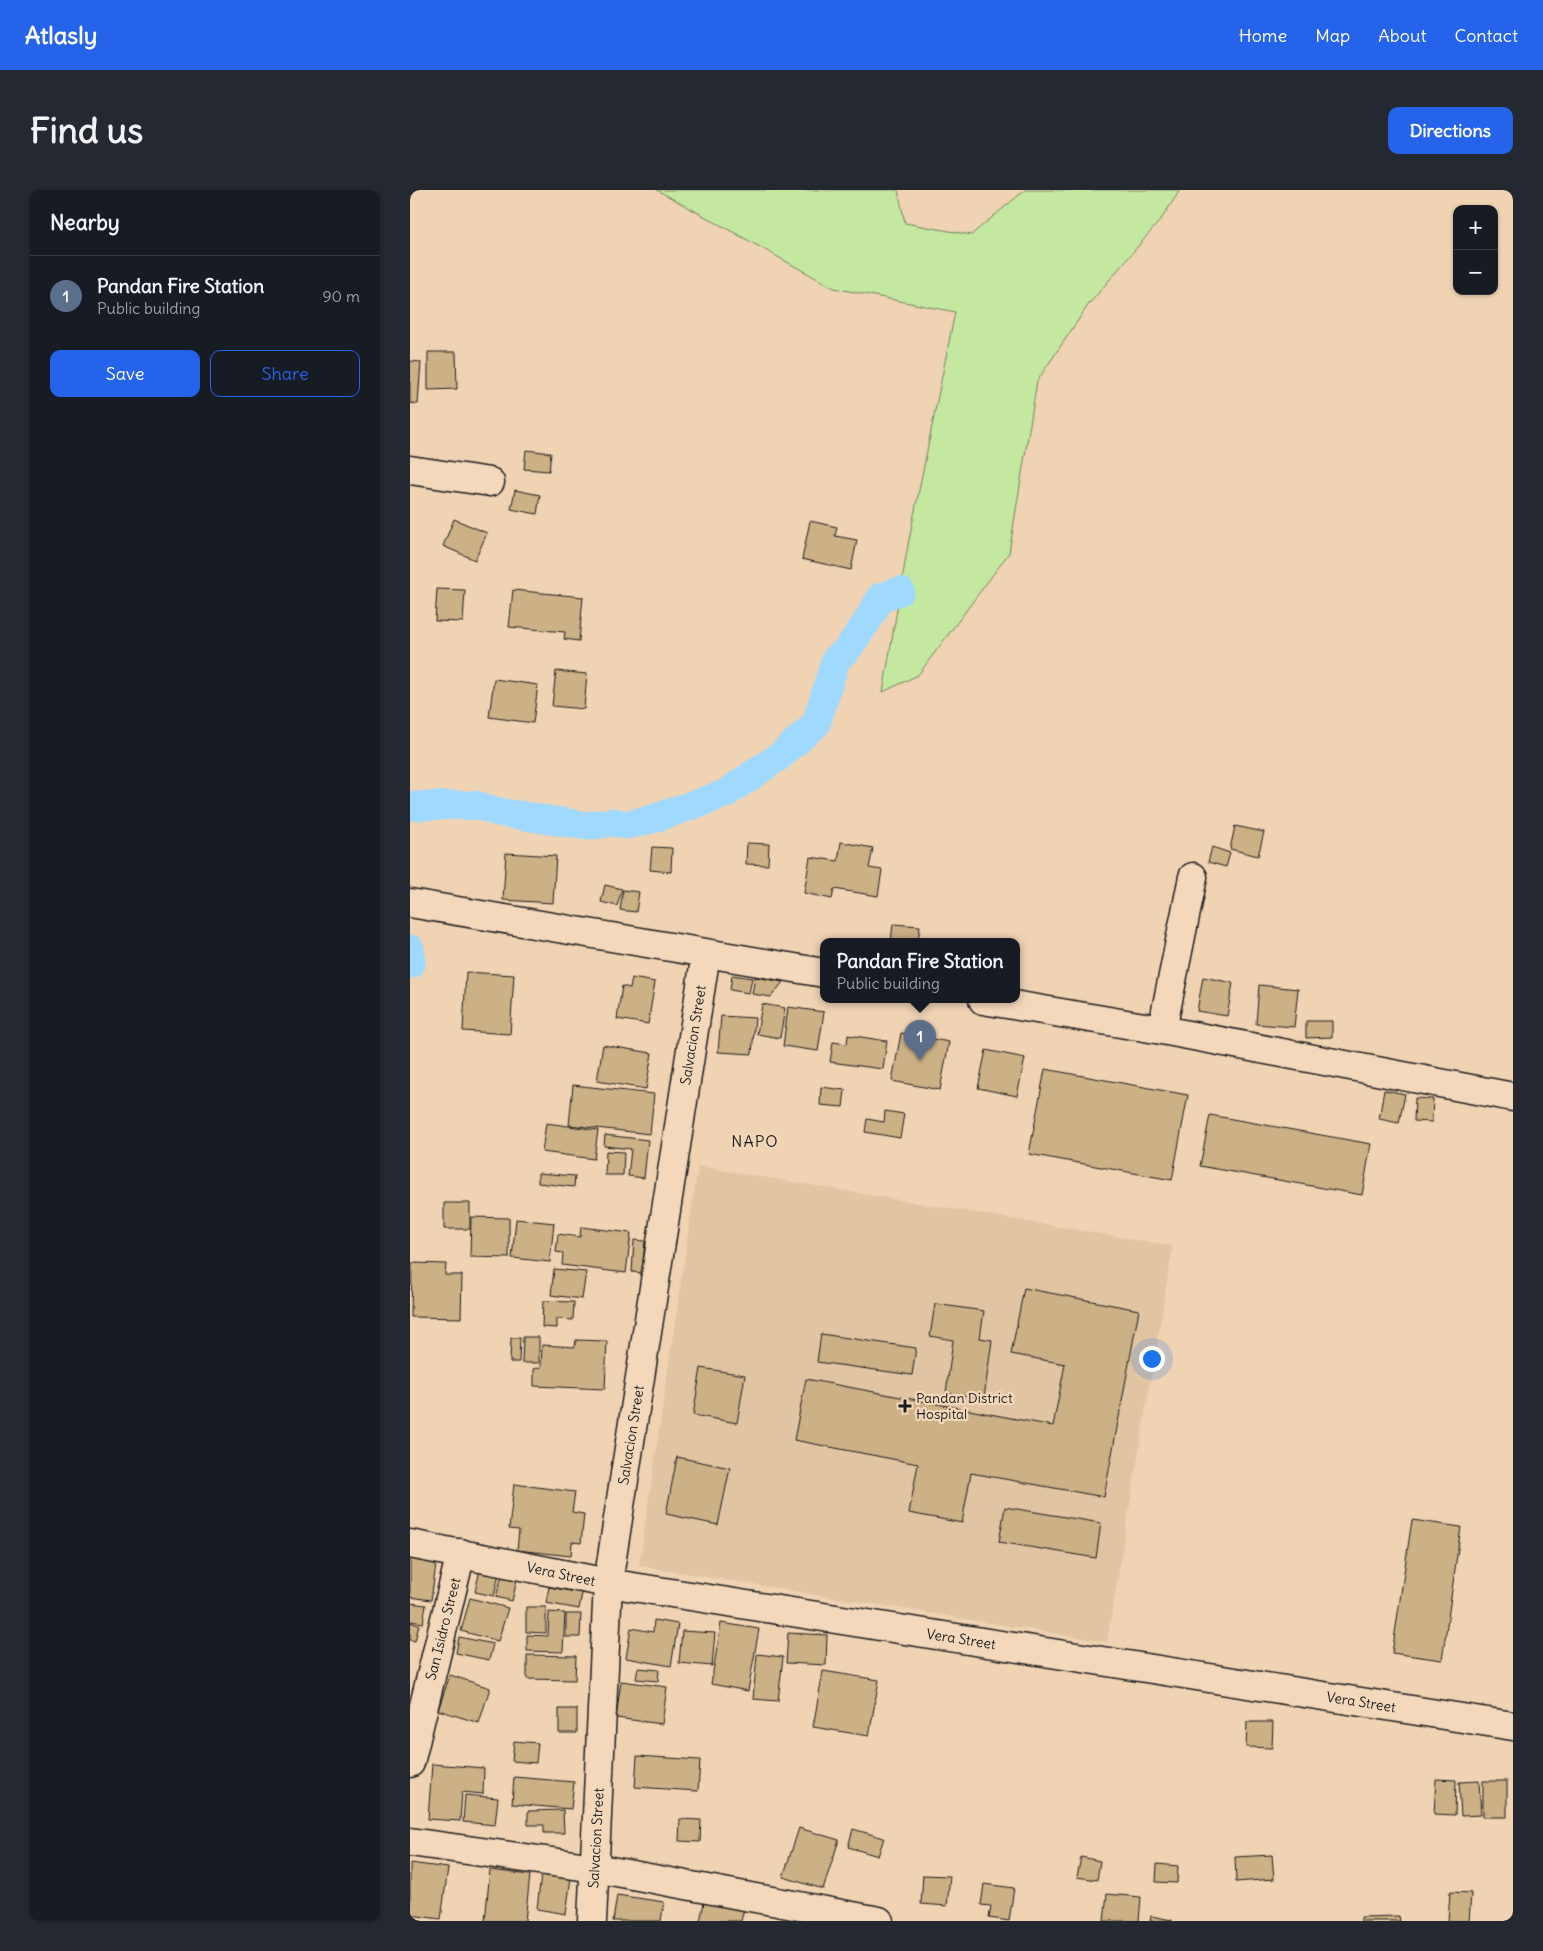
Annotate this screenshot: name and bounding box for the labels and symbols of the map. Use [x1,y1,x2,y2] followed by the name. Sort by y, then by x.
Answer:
[676,984,710,1086] street label: Salvacion Street
[904,1020,936,1061] pin: 1
[731,1131,779,1151] district label: NAPO
[1139,1346,1165,1372] your location
[614,1384,648,1486] street label: Salvacion Street
[916,1389,1013,1423] place label: Pandan District Hospital
[898,1399,912,1413] marker: Pandan District Hospital
[525,1558,597,1590] street label: Vera Street
[422,1576,465,1682] street label: San Isidro Street
[925,1625,997,1653] street label: Vera Street
[1325,1688,1397,1716] street label: Vera Street
[584,1787,608,1889] street label: Salvacion Street

